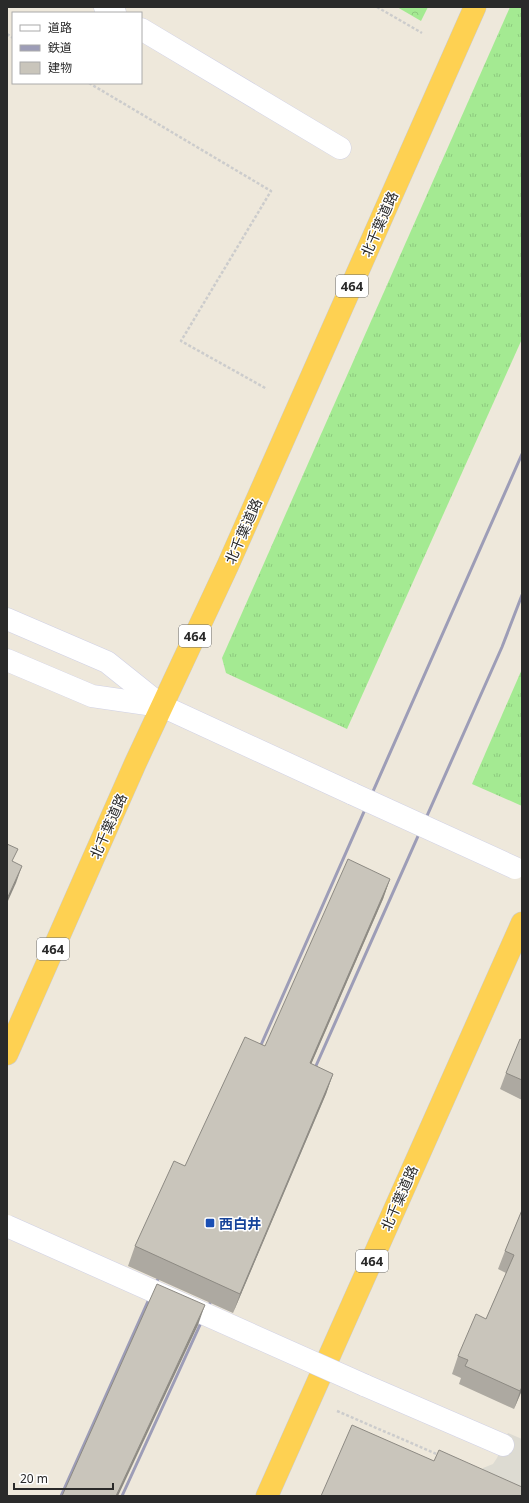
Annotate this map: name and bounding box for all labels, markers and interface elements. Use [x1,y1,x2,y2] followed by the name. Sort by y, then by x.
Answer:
[12,12,142,84] legend
[48,19,72,36] text: 道路
[48,39,72,56] text: 鉄道
[48,59,72,76] text: 建物
[356,188,402,260] street label: 北千葉道路
[336,275,368,297] road number: 464
[220,495,266,567] street label: 北千葉道路
[179,625,211,647] road number: 464
[85,790,131,862] street label: 北千葉道路
[37,938,69,960] road number: 464
[376,1162,422,1234] street label: 北千葉道路
[219,1214,261,1233] place label: 西白井
[204,1217,216,1229] marker: 西白井
[356,1250,388,1272] road number: 464
[14,1465,113,1491] scale bar
[20,1470,48,1487] text: 20 m

